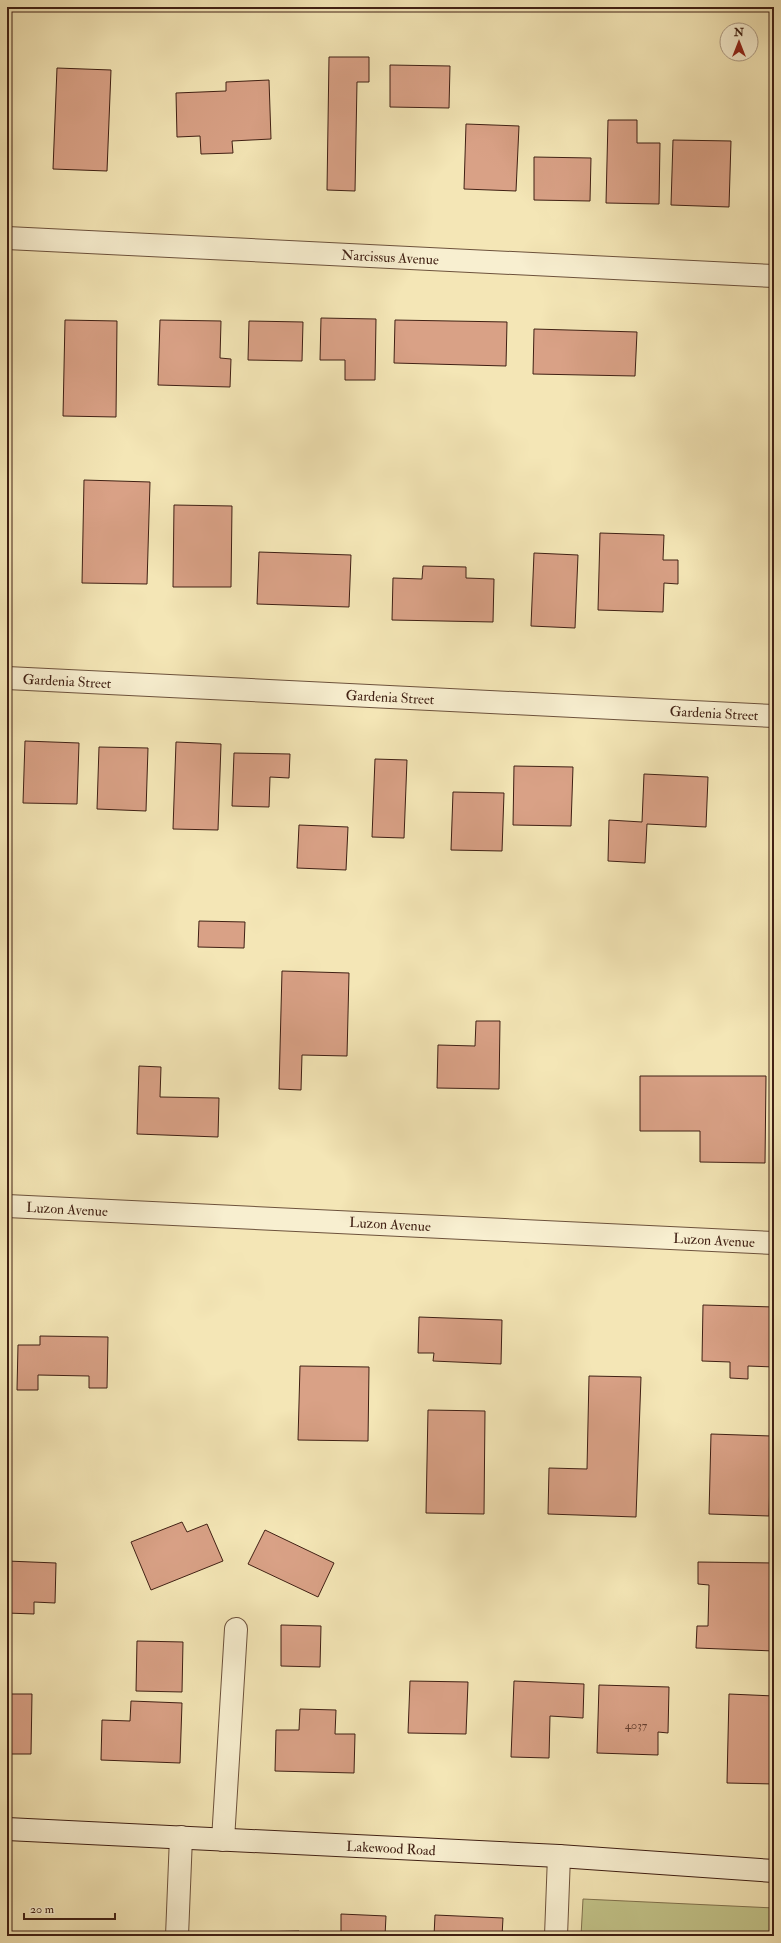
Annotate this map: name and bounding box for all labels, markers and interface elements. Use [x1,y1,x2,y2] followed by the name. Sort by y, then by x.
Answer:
[719,22,759,62] north arrow
[733,26,745,39] text: N
[341,246,439,269] street label: Narcissus Avenue
[22,671,112,692] street label: Gardenia Street
[345,687,435,708] street label: Gardenia Street
[669,703,759,724] street label: Gardenia Street
[26,1199,108,1220] street label: Luzon Avenue
[349,1214,431,1235] street label: Luzon Avenue
[673,1230,755,1251] street label: Luzon Avenue
[625,1718,648,1733] house number: 4037
[346,1838,436,1859] street label: Lakewood Road
[24,1895,115,1921] scale bar
[30,1902,55,1917] text: 20 m

